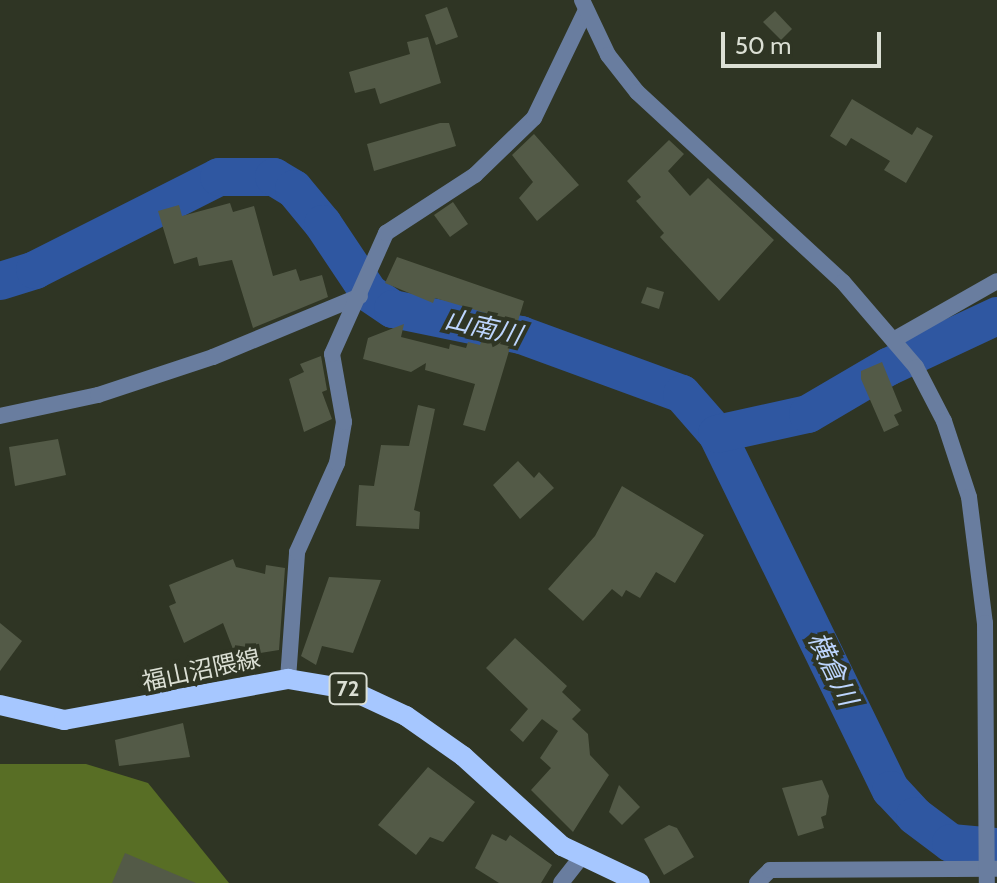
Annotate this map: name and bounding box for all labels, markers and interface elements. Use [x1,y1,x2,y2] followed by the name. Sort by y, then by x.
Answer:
[725,16,885,66] scale bar
[735,31,791,60] text: 50 m
[441,304,525,352] water label: 山南川
[801,627,863,711] water label: 横倉川
[139,643,263,697] street label: 福山沼隈線
[328,671,368,707] road number: 72

